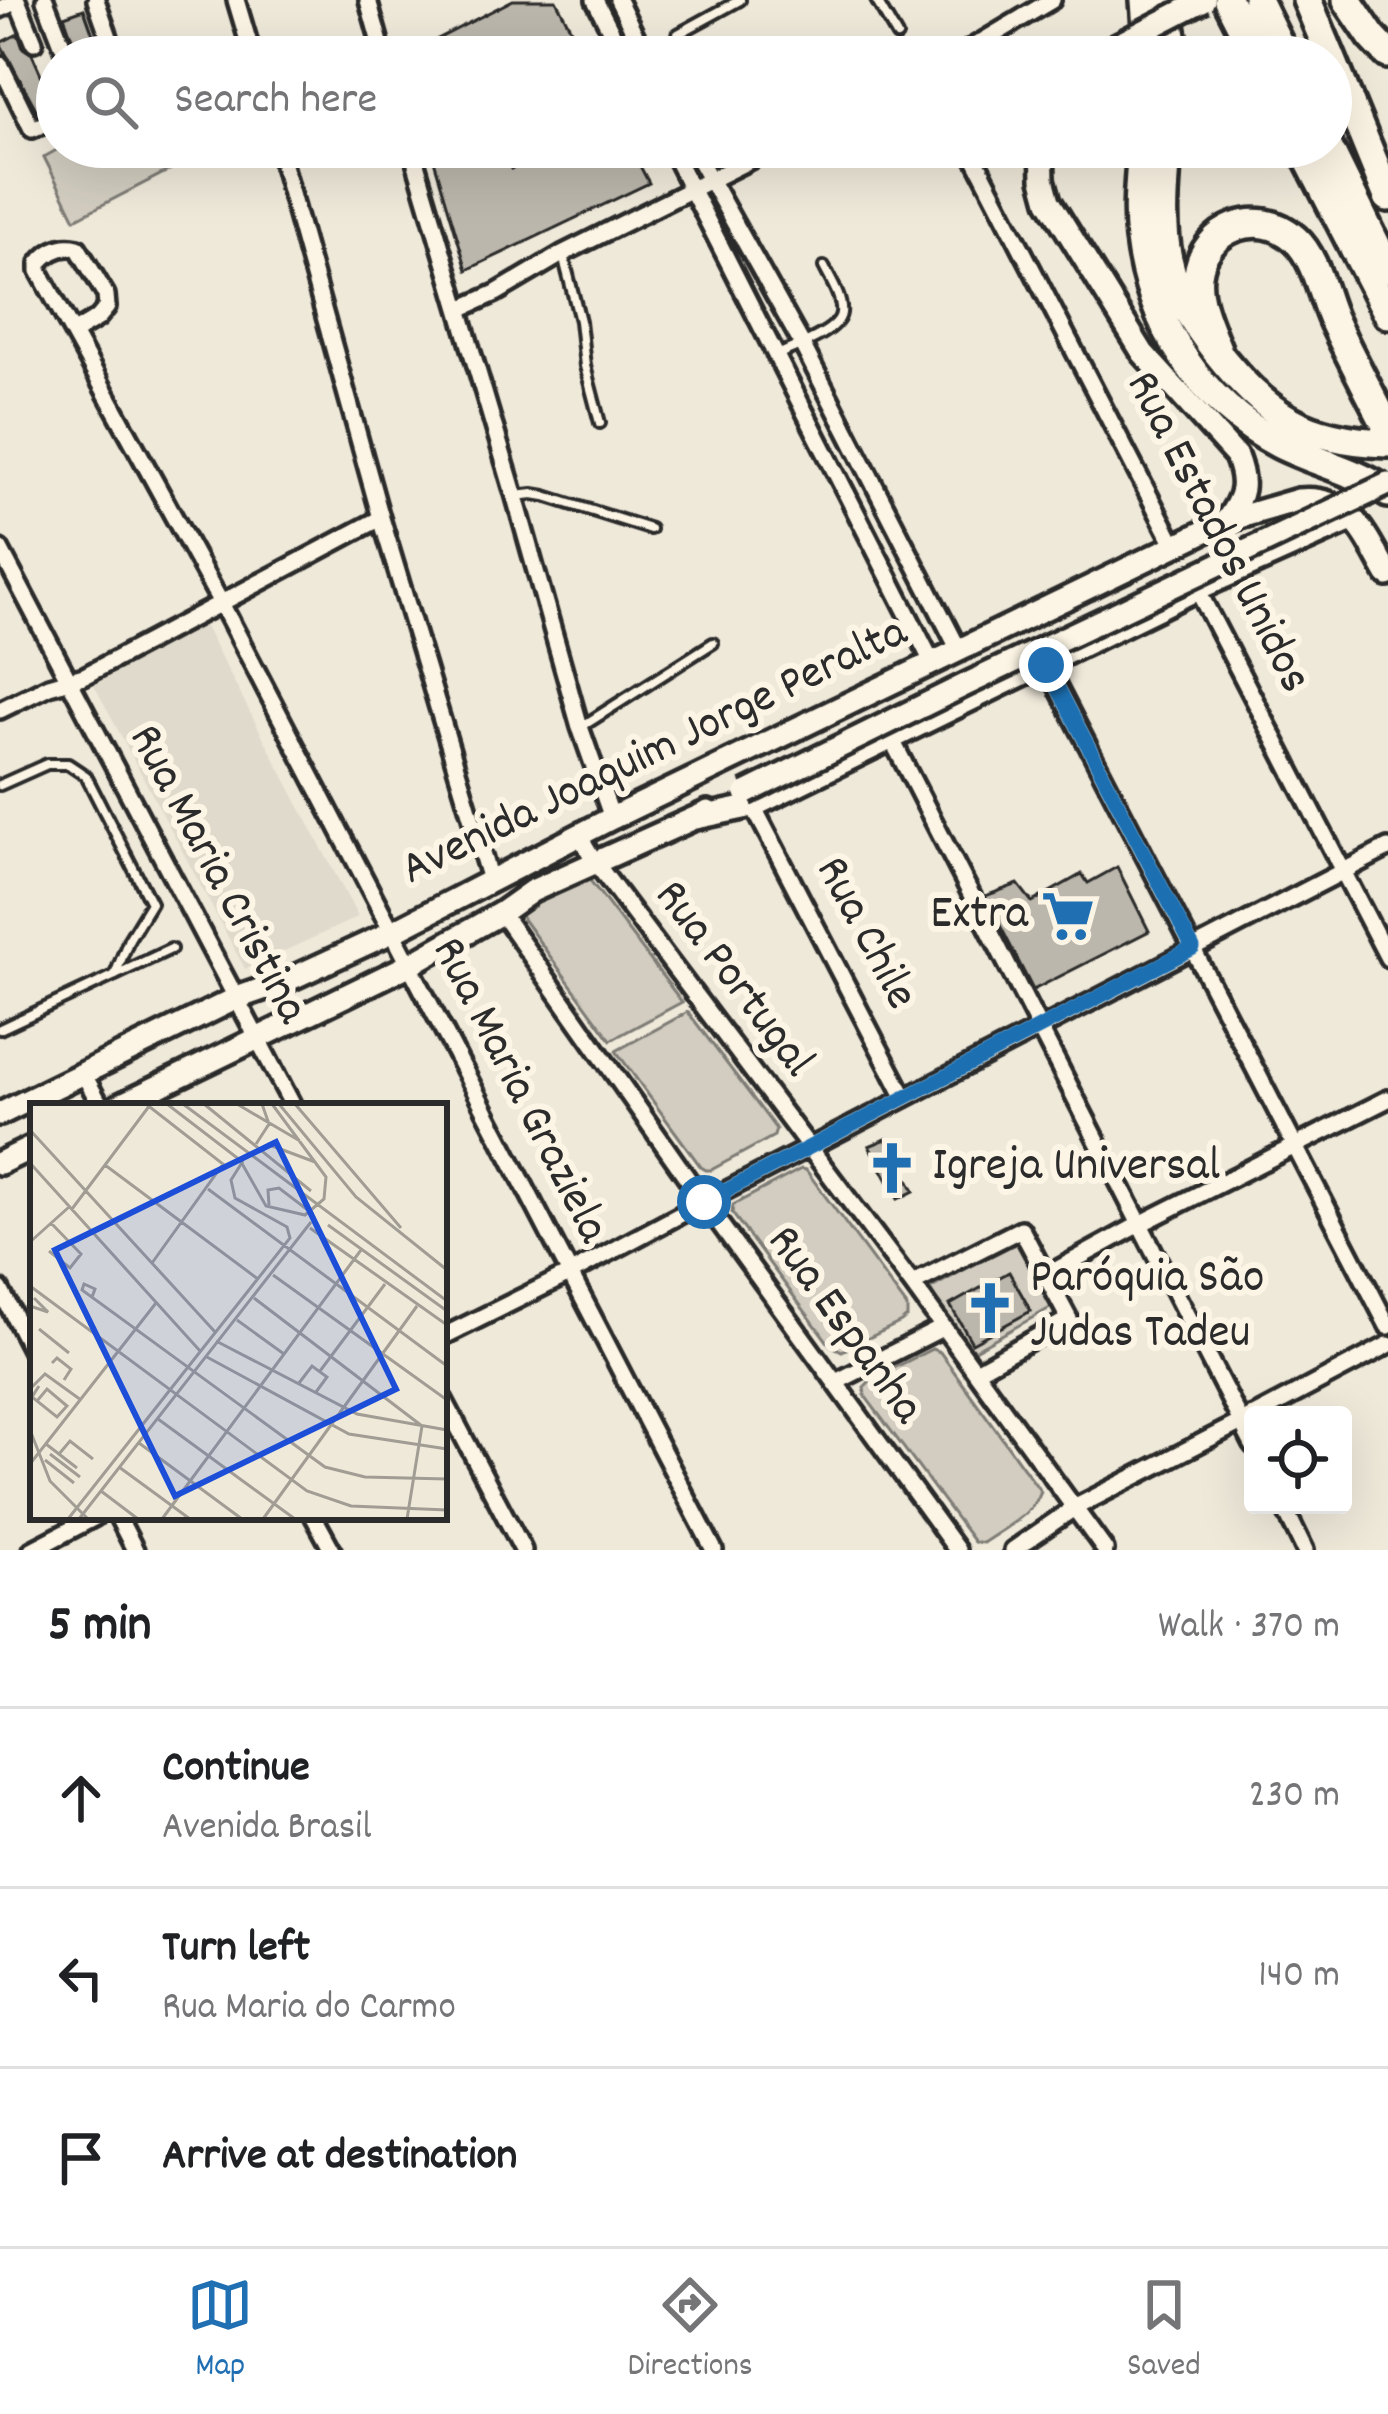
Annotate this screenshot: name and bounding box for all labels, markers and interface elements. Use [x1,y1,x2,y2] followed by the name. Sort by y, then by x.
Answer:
[36,36,1352,168] search box
[78,69,144,135] icon: search
[174,70,377,134] text: Search here
[1105,360,1327,706] street label: Rua Estados Unidos
[390,600,921,906] street label: Avenida Joaquim Jorge Peralta
[1019,638,1073,692] route end
[108,713,325,1038] street label: Rua Maria Cristina
[795,845,933,1023] street label: Rua Chile
[635,867,829,1093] street label: Rua Portugal
[930,882,1029,951] place label: Extra
[1039,887,1097,945] supermarket icon: Extra
[411,926,625,1257] street label: Rua Maria Graziela
[30,1103,447,1520] inset map
[932,1134,1220,1203] place label: Igreja Universal
[863,1139,921,1197] church icon: Igreja Universal
[677,1175,731,1229] route start
[747,1212,940,1441] street label: Rua Espanha
[1030,1246,1264,1370] place label: Paróquia São Judas Tadeu
[961,1279,1019,1337] church icon: Paróquia São Judas Tadeu
[1244,1406,1352,1514] map controls
[1244,1406,1352,1514] button: locate
[48,1592,151,1664] text: 5 min
[1158,1601,1340,1656] text: Walk · 370 m
[162,1738,310,1802] text: Continue
[48,1765,114,1831] icon: ahead
[1249,1770,1340,1825] text: 230 m
[162,1802,371,1857] text: Avenida Brasil
[162,1918,310,1982] text: Turn left
[48,1945,114,2011] icon: left
[1258,1950,1340,2005] text: 140 m
[162,1982,456,2037] text: Rua Maria do Carmo
[48,2125,114,2191] icon: arrive
[162,2126,517,2190] text: Arrive at destination
[187,2272,253,2391] tab: Map
[628,2272,753,2391] tab: Directions
[1127,2272,1201,2391] tab: Saved

